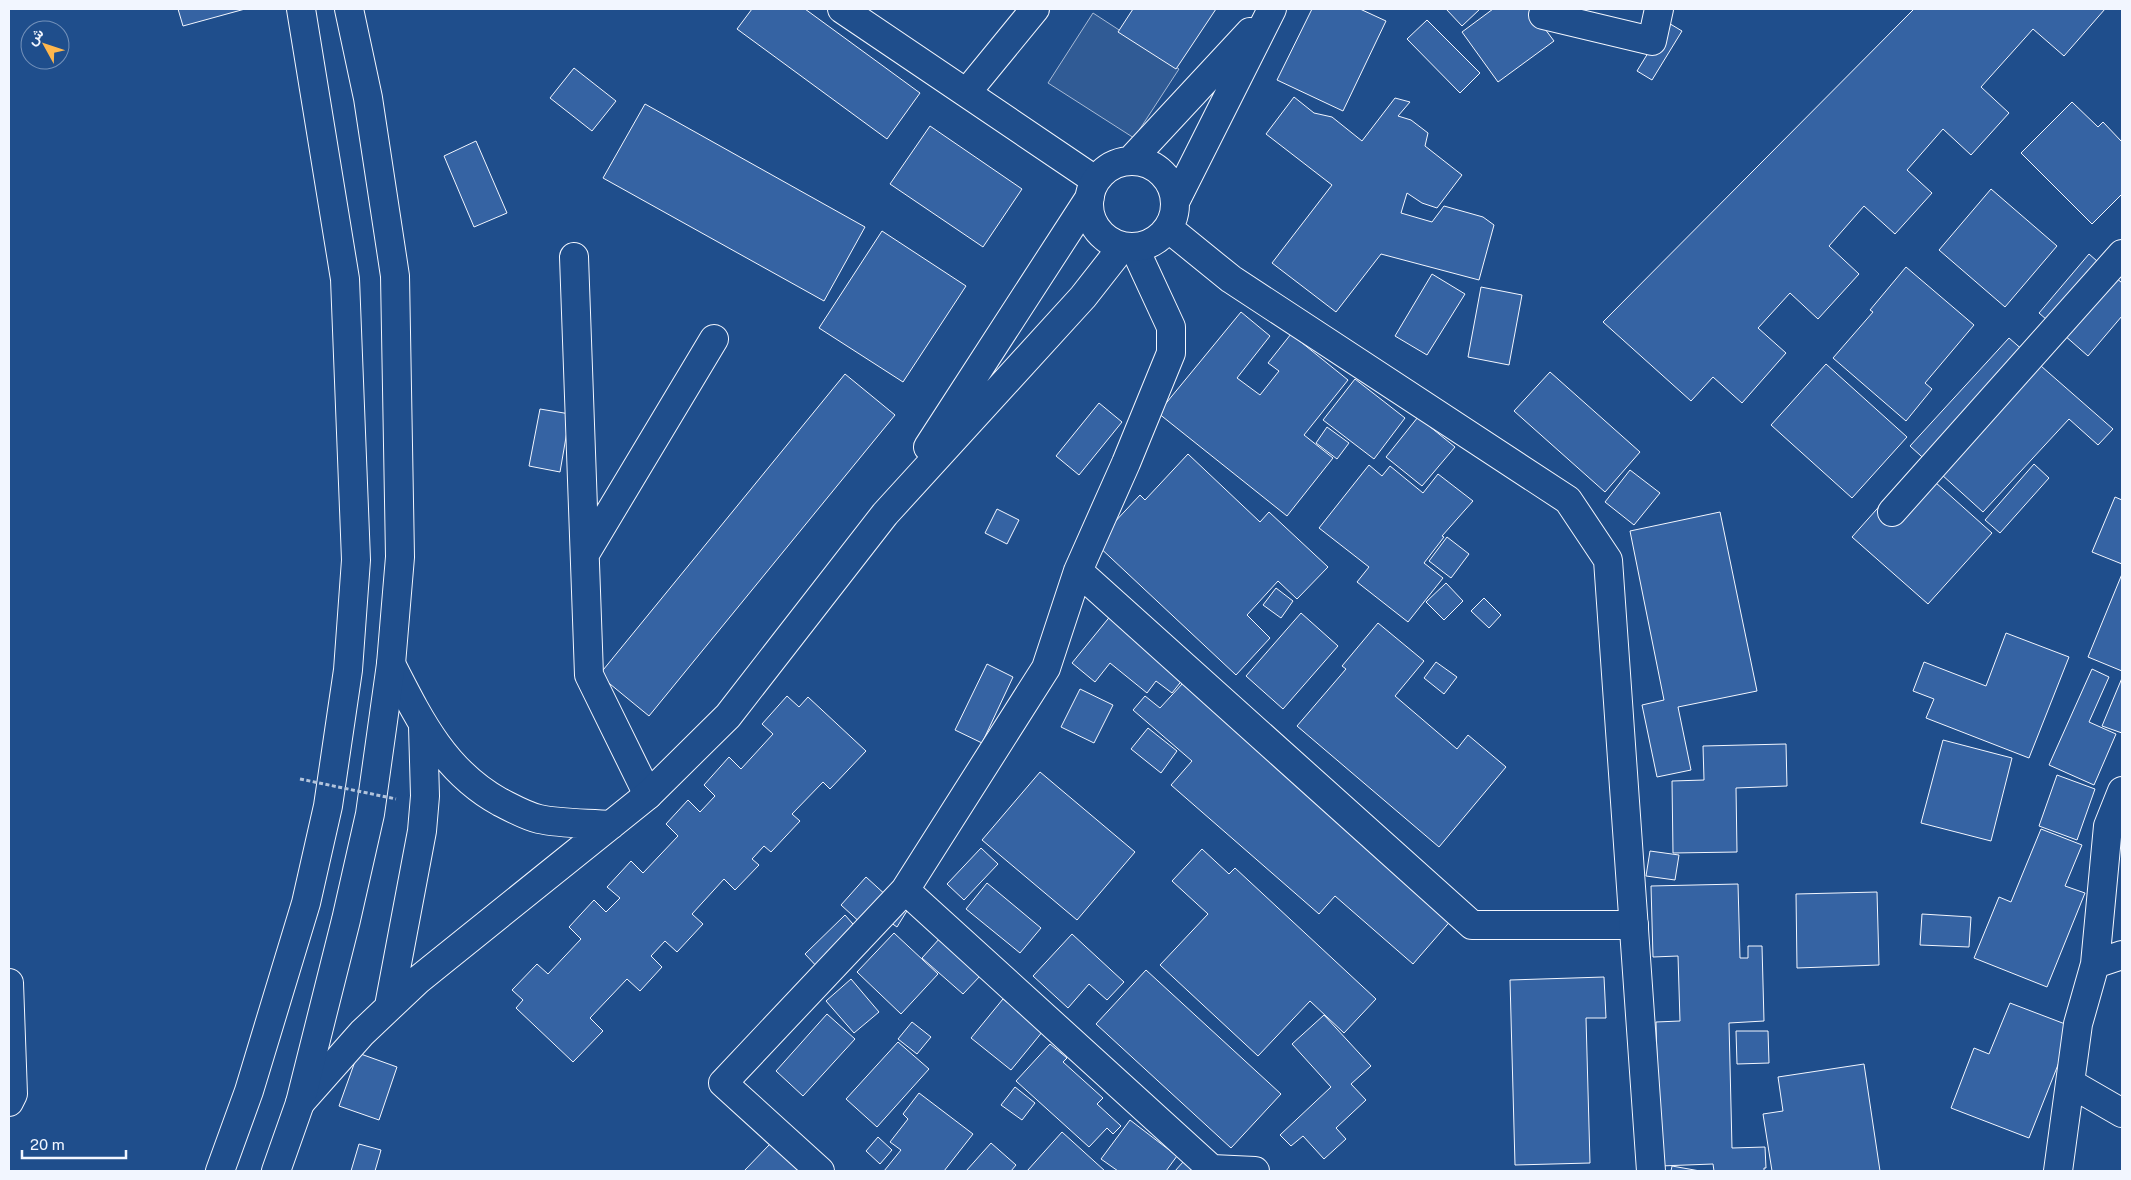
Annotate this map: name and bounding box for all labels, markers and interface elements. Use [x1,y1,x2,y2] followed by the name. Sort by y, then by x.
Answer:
[20,20,70,70] north arrow
[24,25,47,49] text: ش
[22,1128,126,1160] scale bar
[30,1136,65,1153] text: 20 m

